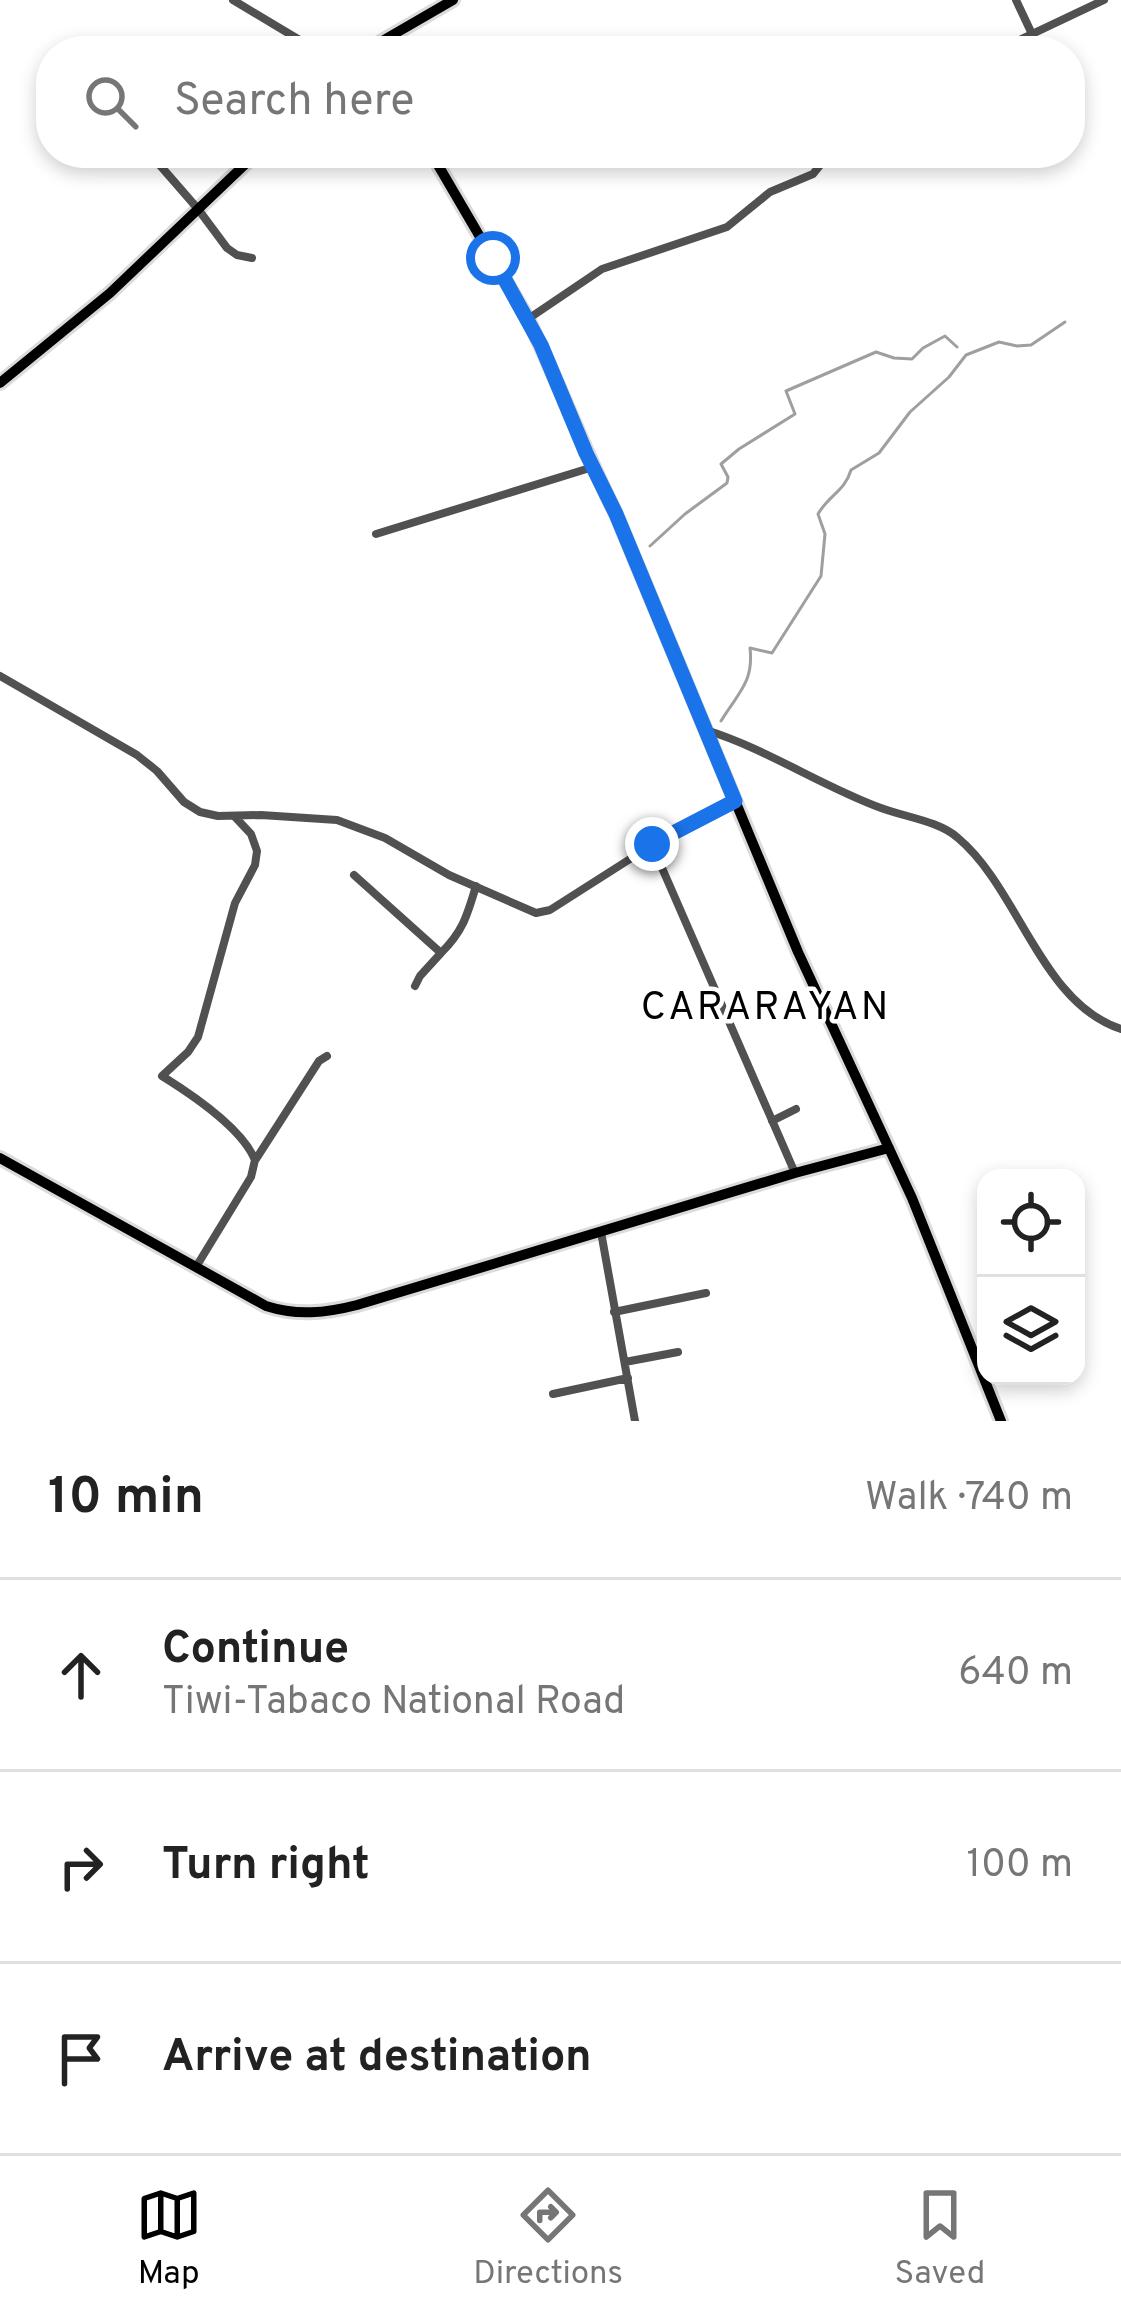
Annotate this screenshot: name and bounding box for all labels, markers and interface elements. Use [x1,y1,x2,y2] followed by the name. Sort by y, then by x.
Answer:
[36,36,1085,168] search box
[78,69,144,135] icon: search
[174,74,414,131] text: Search here
[466,231,520,285] route start
[625,817,679,871] route end
[641,985,891,1034] district label: CARARAYAN
[977,1169,1085,1385] map controls
[977,1169,1085,1277] button: locate
[977,1277,1085,1385] button: layers
[48,1467,204,1532] text: 10 min
[865,1475,1073,1524] text: Walk · 740 m
[162,1622,349,1679] text: Continue
[48,1642,114,1708] icon: ahead
[958,1650,1073,1699] text: 640 m
[162,1679,625,1728] text: Tiwi-Tabaco National Road
[48,1834,114,1900] icon: right
[162,1838,370,1895] text: Turn right
[966,1842,1073,1891] text: 100 m
[48,2026,114,2092] icon: arrive
[162,2030,592,2087] text: Arrive at destination
[136,2182,202,2296] tab: Map
[473,2182,623,2296] tab: Directions
[895,2182,985,2296] tab: Saved

